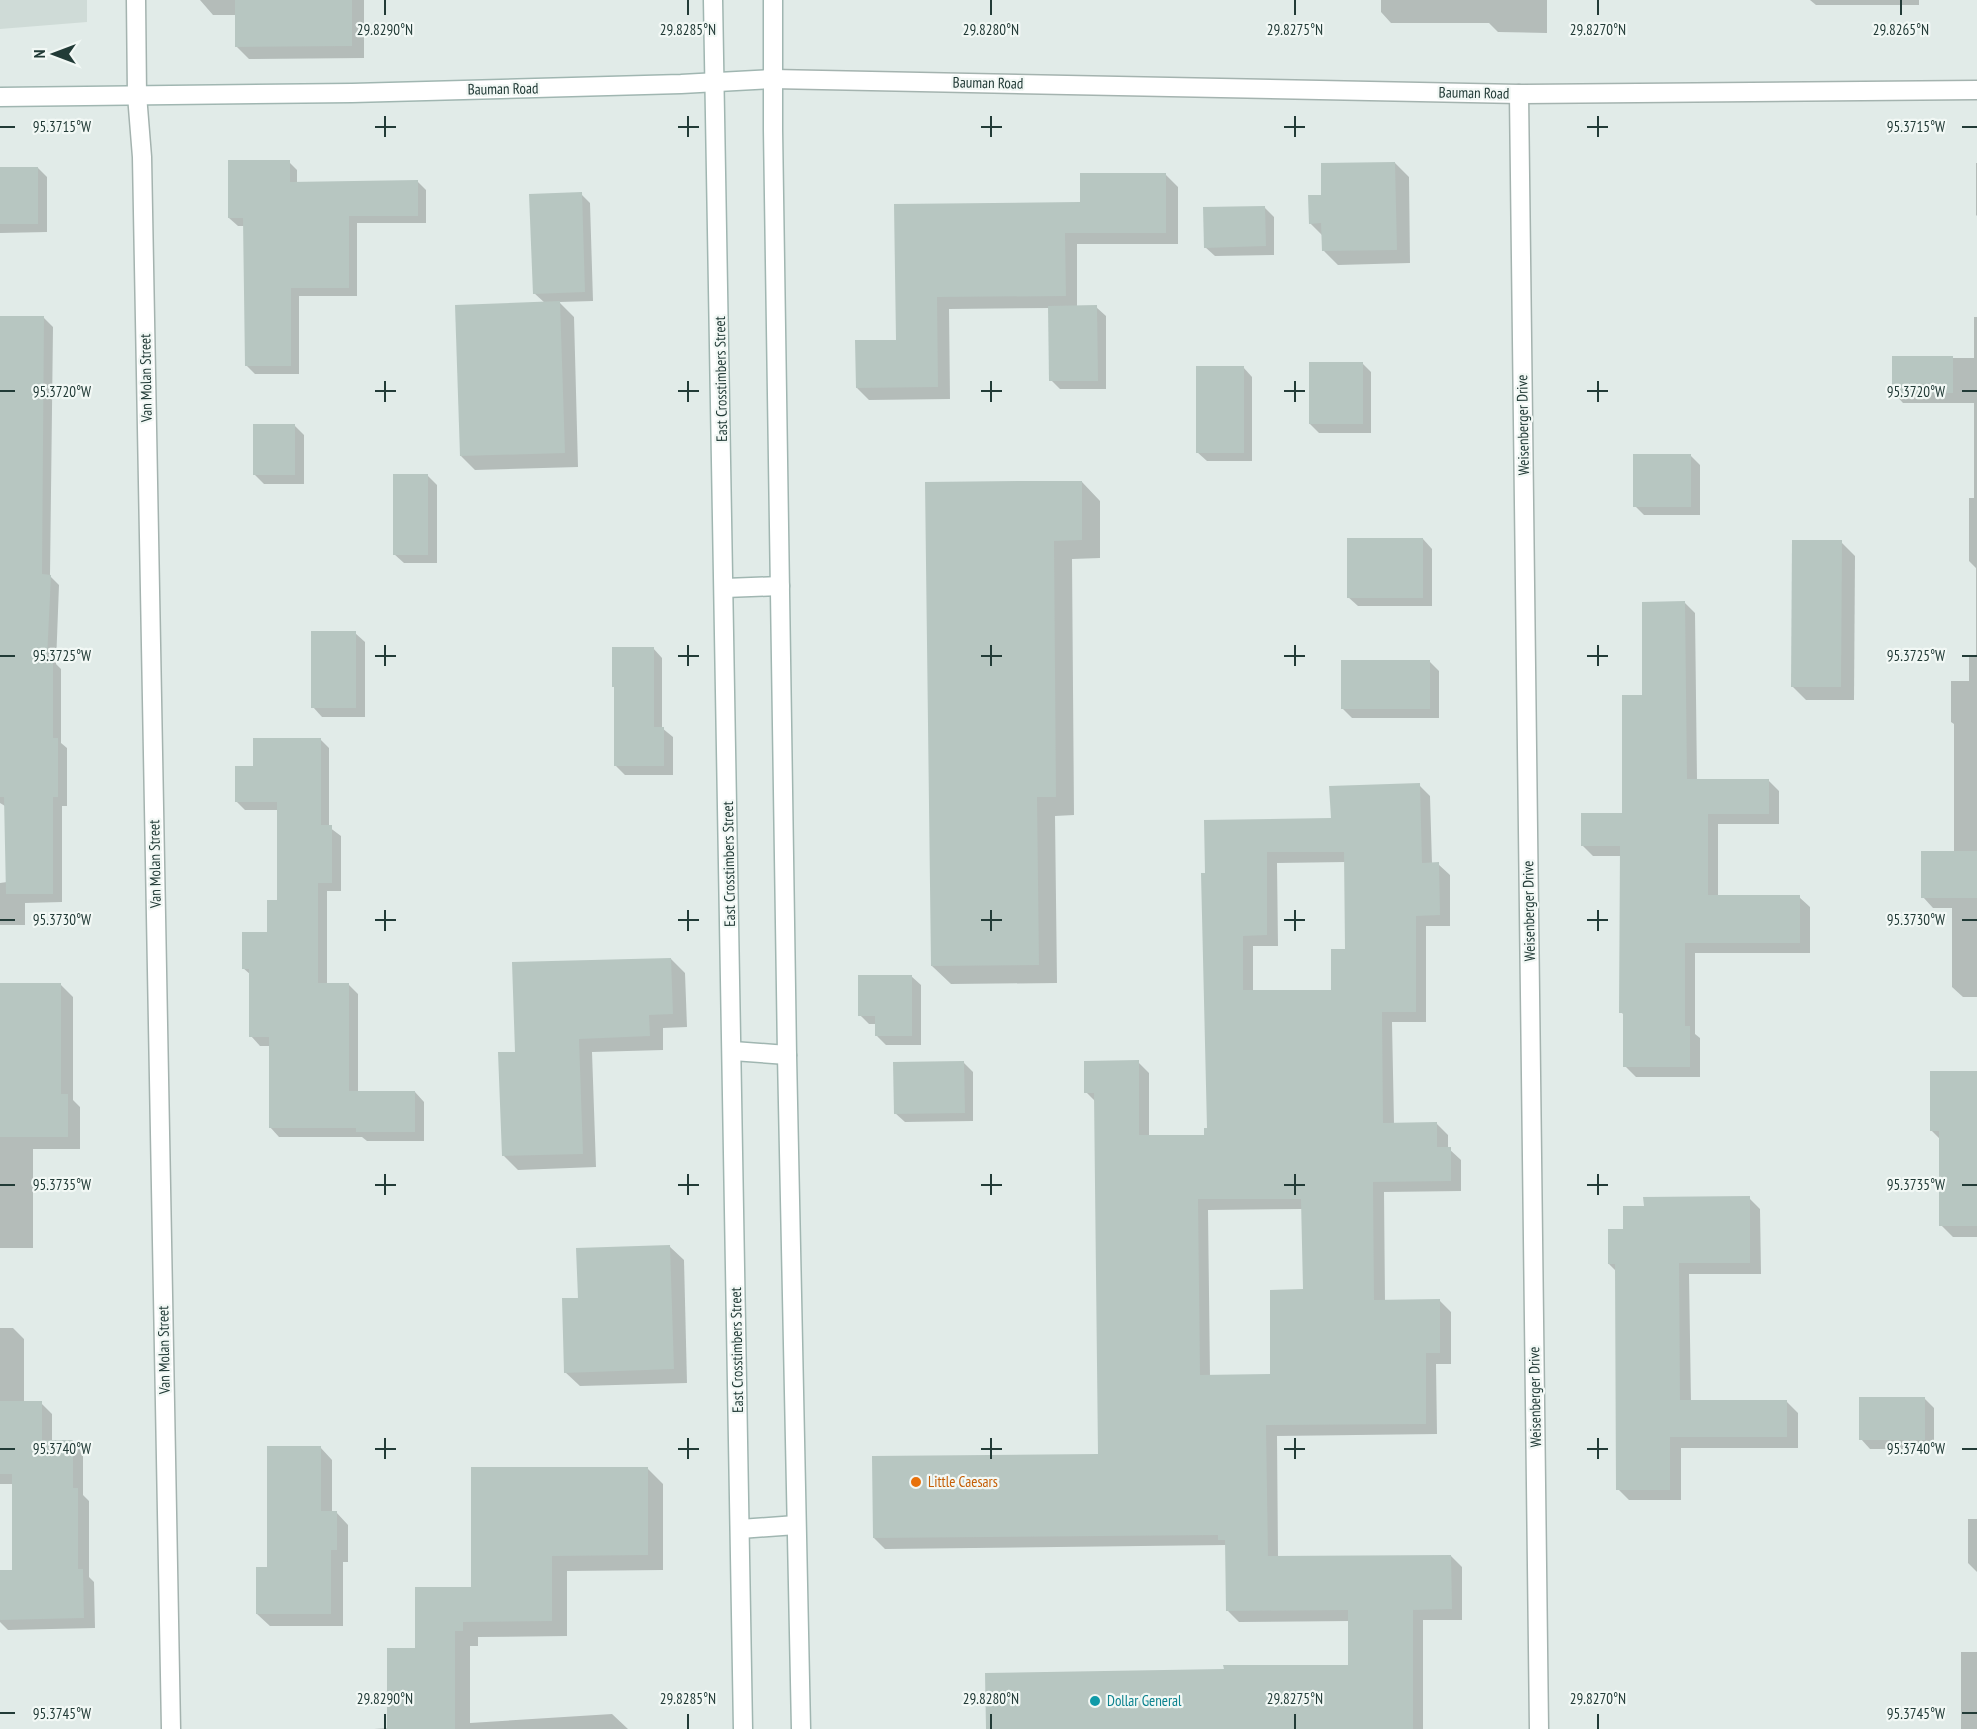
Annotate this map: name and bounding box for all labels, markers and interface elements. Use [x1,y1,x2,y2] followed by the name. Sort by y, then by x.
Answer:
[357,20,413,39] text: 29.8290°N
[660,20,716,39] text: 29.8285°N
[963,20,1019,39] text: 29.8280°N
[1267,20,1323,39] text: 29.8275°N
[1570,20,1626,39] text: 29.8270°N
[1873,20,1929,39] text: 29.8265°N
[24,24,84,84] north arrow
[29,50,49,58] text: N
[952,72,1024,93] street label: Bauman Road
[467,78,539,99] street label: Bauman Road
[1438,82,1510,103] street label: Bauman Road
[33,117,91,136] text: 95.3715°W
[1887,117,1945,136] text: 95.3715°W
[710,316,731,442] street label: East Crosstimbers Street
[135,334,156,423] street label: Van Molan Street
[1512,374,1533,476] street label: Weisenberger Drive
[33,382,91,401] text: 95.3720°W
[1887,382,1945,401] text: 95.3720°W
[33,646,91,665] text: 95.3725°W
[1887,646,1945,665] text: 95.3725°W
[718,801,739,927] street label: East Crosstimbers Street
[144,820,165,909] street label: Van Molan Street
[1518,860,1539,962] street label: Weisenberger Drive
[33,910,91,929] text: 95.3730°W
[1887,910,1945,929] text: 95.3730°W
[33,1175,91,1194] text: 95.3735°W
[1887,1175,1945,1194] text: 95.3735°W
[726,1287,747,1413] street label: East Crosstimbers Street
[153,1306,174,1395] street label: Van Molan Street
[1524,1346,1545,1448] street label: Weisenberger Drive
[33,1439,91,1458] text: 95.3740°W
[1887,1439,1945,1458] text: 95.3740°W
[928,1472,998,1491] place label: Little Caesars
[909,1475,923,1489] marker: Little Caesars
[357,1689,413,1708] text: 29.8290°N
[660,1689,716,1708] text: 29.8285°N
[963,1689,1019,1708] text: 29.8280°N
[1267,1689,1323,1708] text: 29.8275°N
[1570,1689,1626,1708] text: 29.8270°N
[1107,1691,1182,1710] place label: Dollar General
[1088,1694,1102,1708] marker: Dollar General
[33,1704,91,1723] text: 95.3745°W
[1887,1704,1945,1723] text: 95.3745°W

